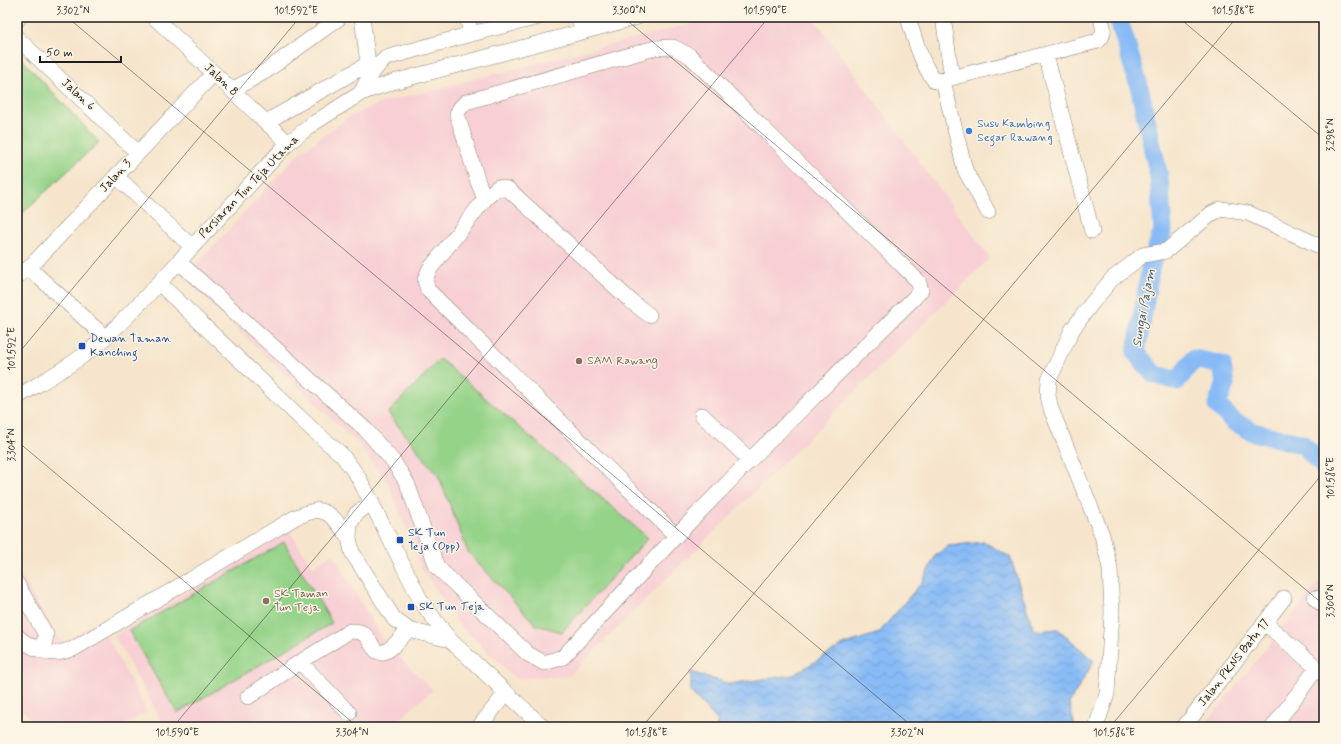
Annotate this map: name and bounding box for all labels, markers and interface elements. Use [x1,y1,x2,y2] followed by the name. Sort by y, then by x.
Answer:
[56,4,90,18] text: 3.302°N
[274,4,318,18] text: 101.592°E
[612,4,646,18] text: 3.300°N
[743,4,787,18] text: 101.590°E
[1212,4,1254,18] text: 101.588°E
[40,38,121,64] scale bar
[46,45,73,61] text: 50 m
[200,60,242,100] street label: Jalan 8
[58,75,98,115] street label: Jalan 6
[977,116,1053,147] place label: Susu Kambing Segar Rawang
[1324,118,1338,152] text: 3.298°N
[964,126,974,136] marker: Susu Kambing Segar Rawang
[196,132,302,242] street label: Persiaran Tun Teja Utama
[97,156,136,196] street label: Jalan 3
[1129,267,1160,349] water label: Sungai Pajam
[5,327,19,371] text: 101.592°E
[90,331,172,362] place label: Dewan Taman Kanching
[77,341,87,351] marker: Dewan Taman Kanching
[587,353,658,369] place label: SAM Rawang
[574,356,584,366] marker: SAM Rawang
[5,428,19,462] text: 3.304°N
[1324,457,1338,499] text: 101.586°E
[408,525,460,555] place label: SK Tun Teja (Opp)
[395,535,405,545] marker: SK Tun Teja (Opp)
[1324,584,1338,618] text: 3.300°N
[274,586,328,616] place label: SK Taman Tun Teja
[261,596,271,606] marker: SK Taman Tun Teja
[419,599,485,615] place label: SK Tun Teja
[406,602,416,612] marker: SK Tun Teja
[1195,616,1273,710] street label: Jalan PKNS Batu 17
[155,726,199,740] text: 101.590°E
[335,726,369,740] text: 3.304°N
[625,726,667,740] text: 101.588°E
[890,726,924,740] text: 3.302°N
[1093,726,1135,740] text: 101.586°E

